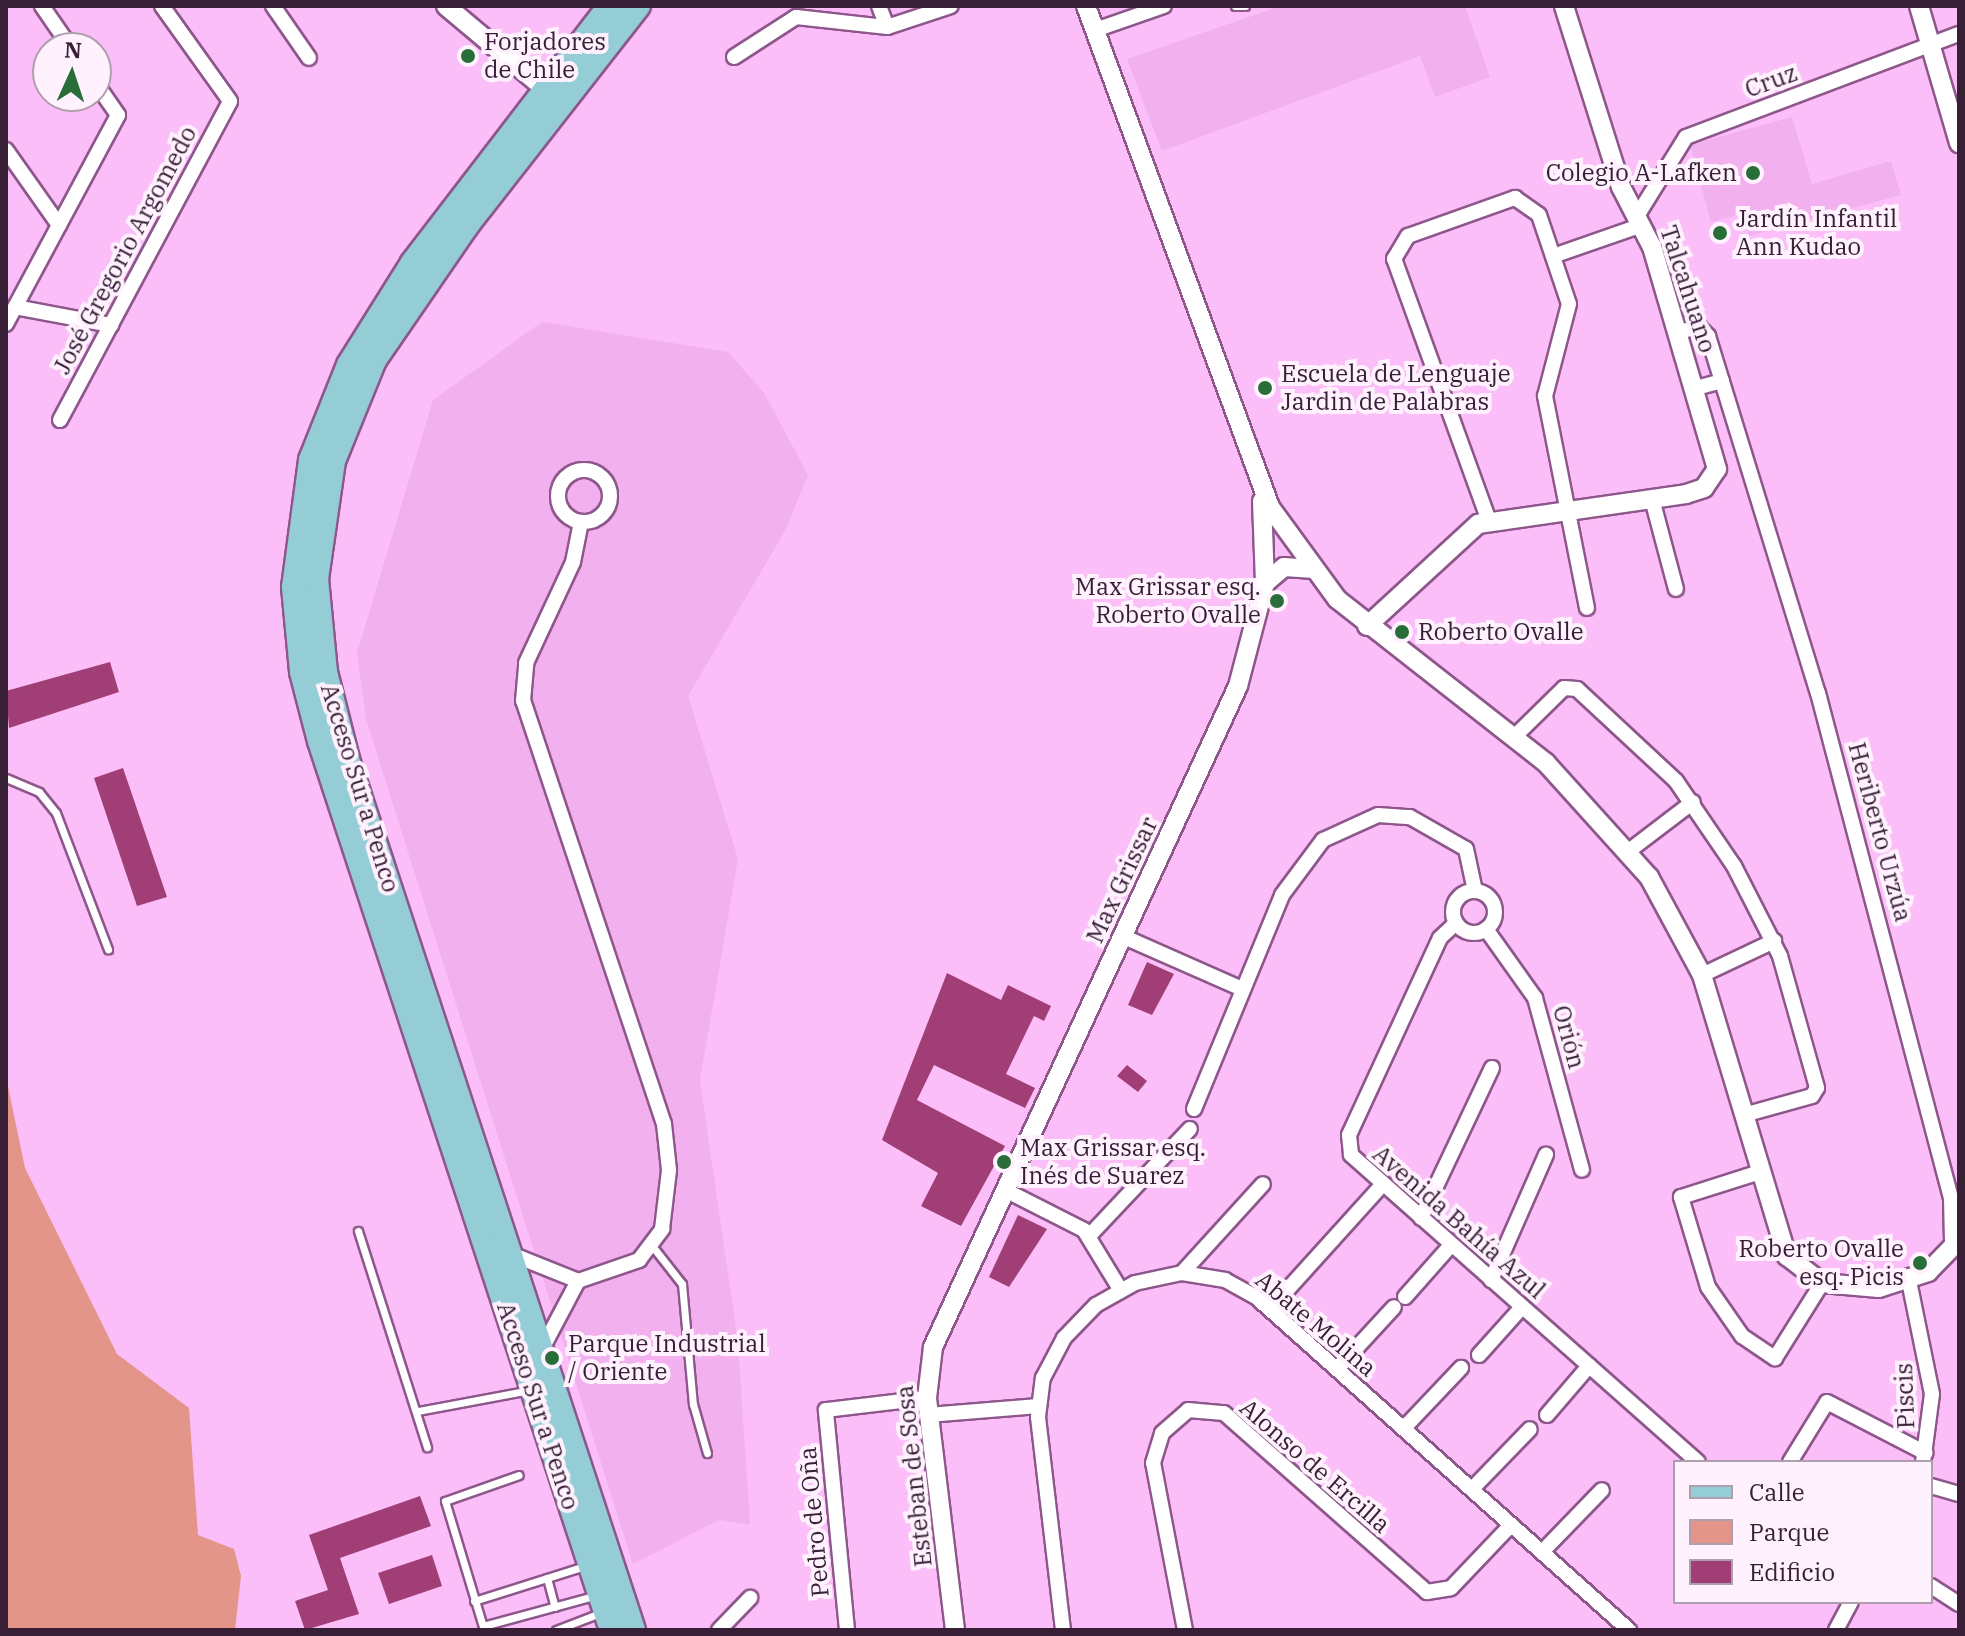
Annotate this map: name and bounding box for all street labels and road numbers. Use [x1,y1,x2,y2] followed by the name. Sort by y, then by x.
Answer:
[1741,58,1801,104] street label: Cruz
[47,121,203,379] street label: José Gregorio Argomedo
[1654,222,1722,356] street label: Talcahuano
[315,680,405,896] street label: Acceso Sur a Penco
[1842,739,1918,925] street label: Heriberto Urzúa
[1080,812,1164,948] street label: Max Grissar
[1547,1002,1591,1072] street label: Orión
[1367,1139,1551,1305] street label: Avenida Bahía Azul
[1250,1265,1382,1383] street label: Abate Molina
[491,1299,585,1513] street label: Acceso Sur a Penco
[1889,1363,1921,1429] street label: Piscis
[890,1384,938,1568] street label: Esteban de Sosa
[1234,1393,1396,1539] street label: Alonso de Ercilla
[793,1446,835,1598] street label: Pedro de Oña

